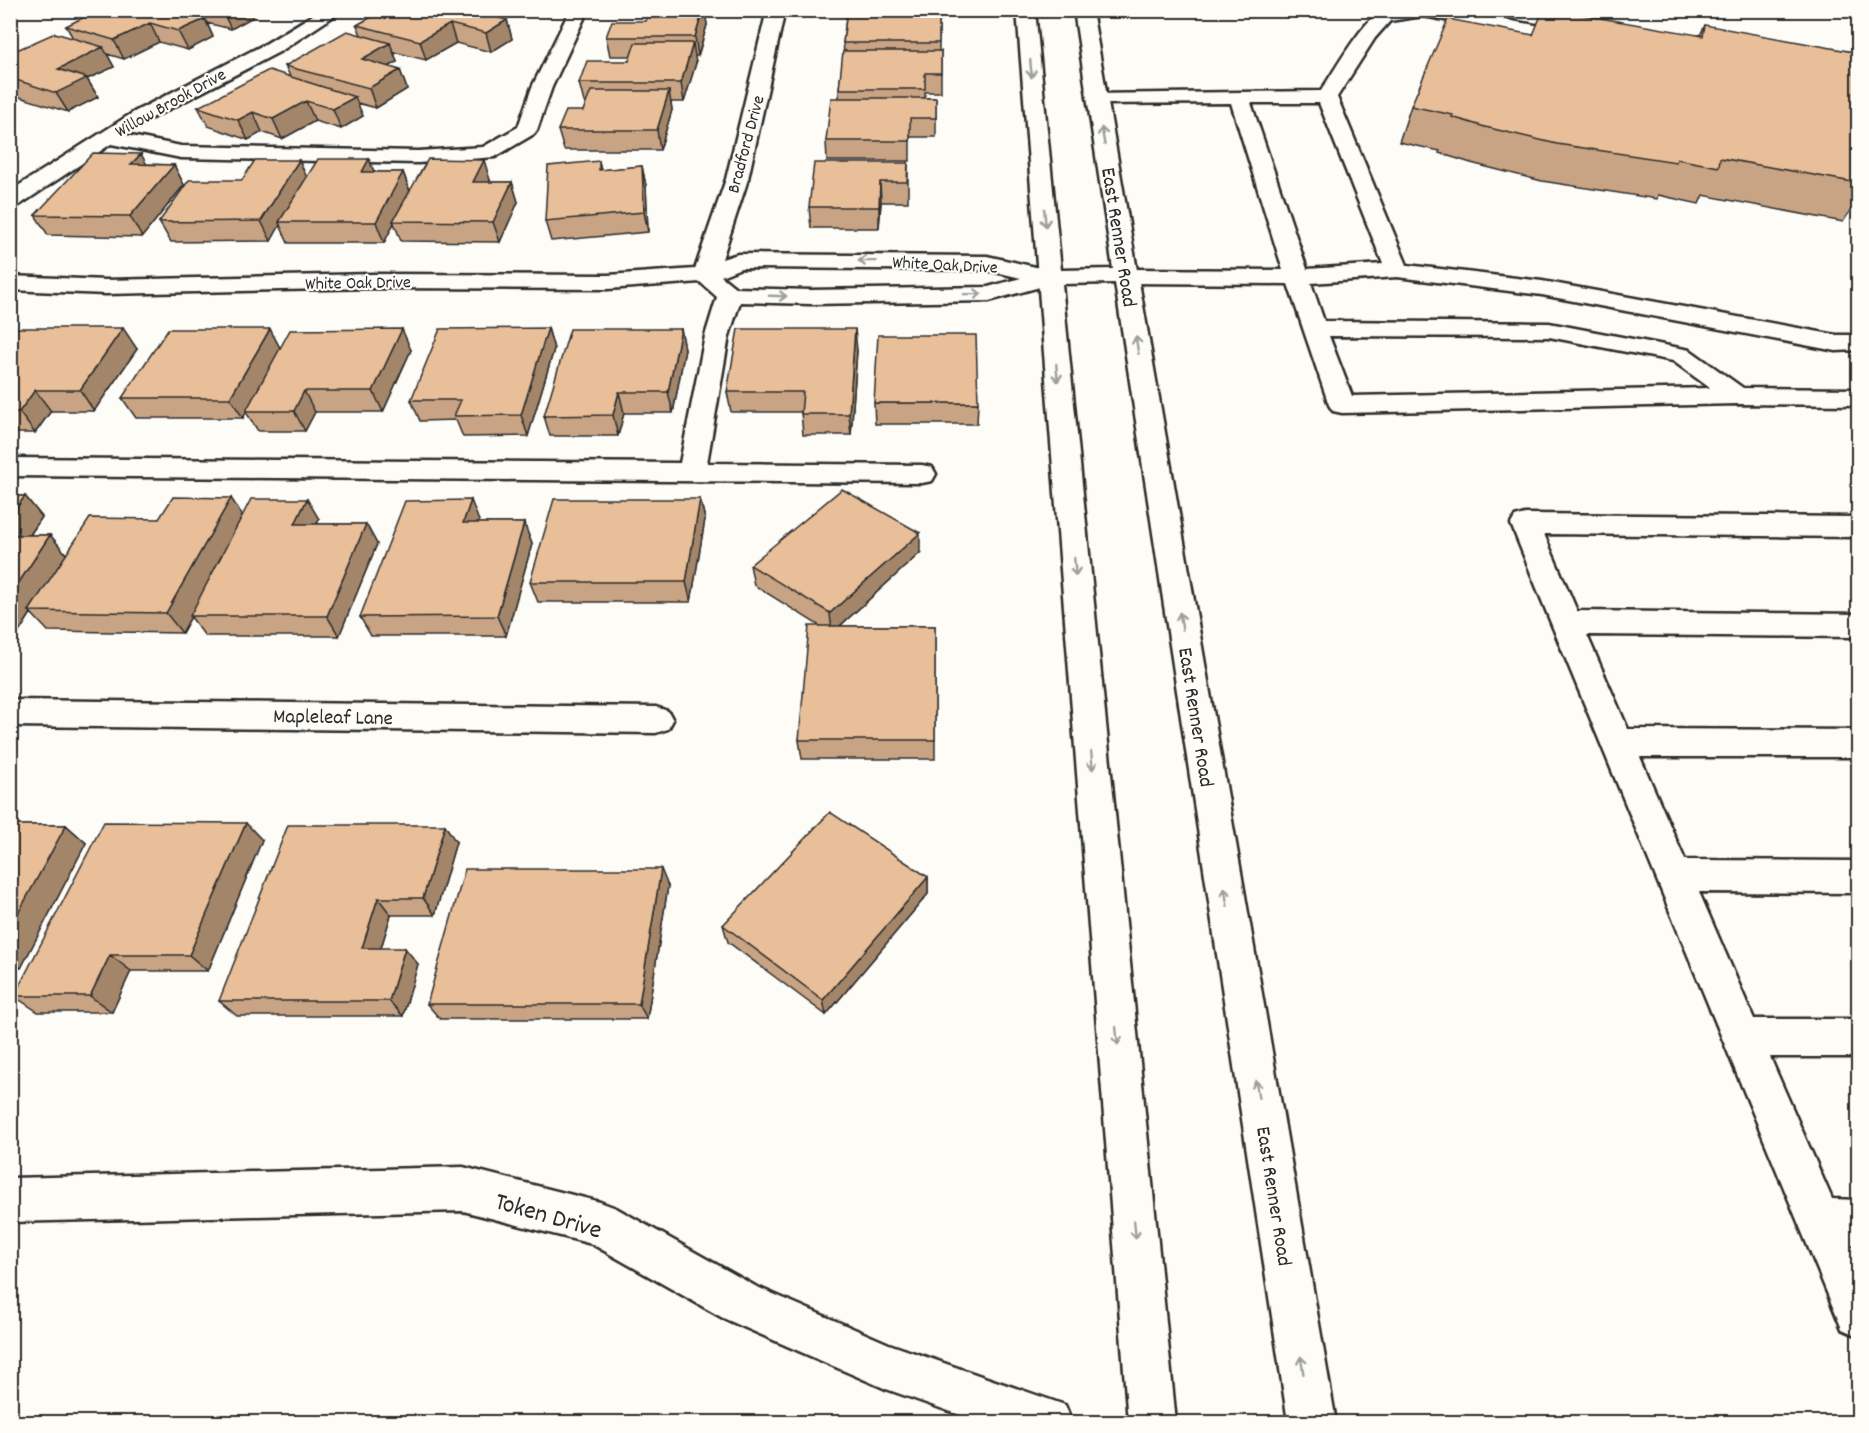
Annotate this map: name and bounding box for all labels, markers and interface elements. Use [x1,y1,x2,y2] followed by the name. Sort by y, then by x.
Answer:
[1026,58,1037,78] one-way arrow
[111,63,231,145] street label: Willow Brook Drive
[722,93,772,196] street label: Bradford Drive
[1097,126,1108,146] one-way arrow
[1091,166,1143,309] street label: East Renner Road
[1040,208,1051,228] one-way arrow
[892,251,998,282] street label: White Oak Drive
[857,255,877,267] one-way arrow
[305,271,411,298] street label: White Oak Drive
[962,288,982,300] one-way arrow
[767,291,787,302] one-way arrow
[1131,336,1142,356] one-way arrow
[1052,363,1063,383] one-way arrow
[1070,557,1081,577] one-way arrow
[1176,612,1187,632] one-way arrow
[1168,646,1220,789] street label: East Renner Road
[273,703,393,735] street label: Mapleleaf Lane
[1087,751,1098,771] one-way arrow
[1220,888,1231,907] one-way arrow
[1112,1025,1123,1045] one-way arrow
[1252,1080,1263,1100] one-way arrow
[1246,1125,1298,1268] street label: East Renner Road
[490,1184,606,1250] street label: Token Drive
[1130,1220,1141,1240] one-way arrow
[1296,1355,1307,1375] one-way arrow

